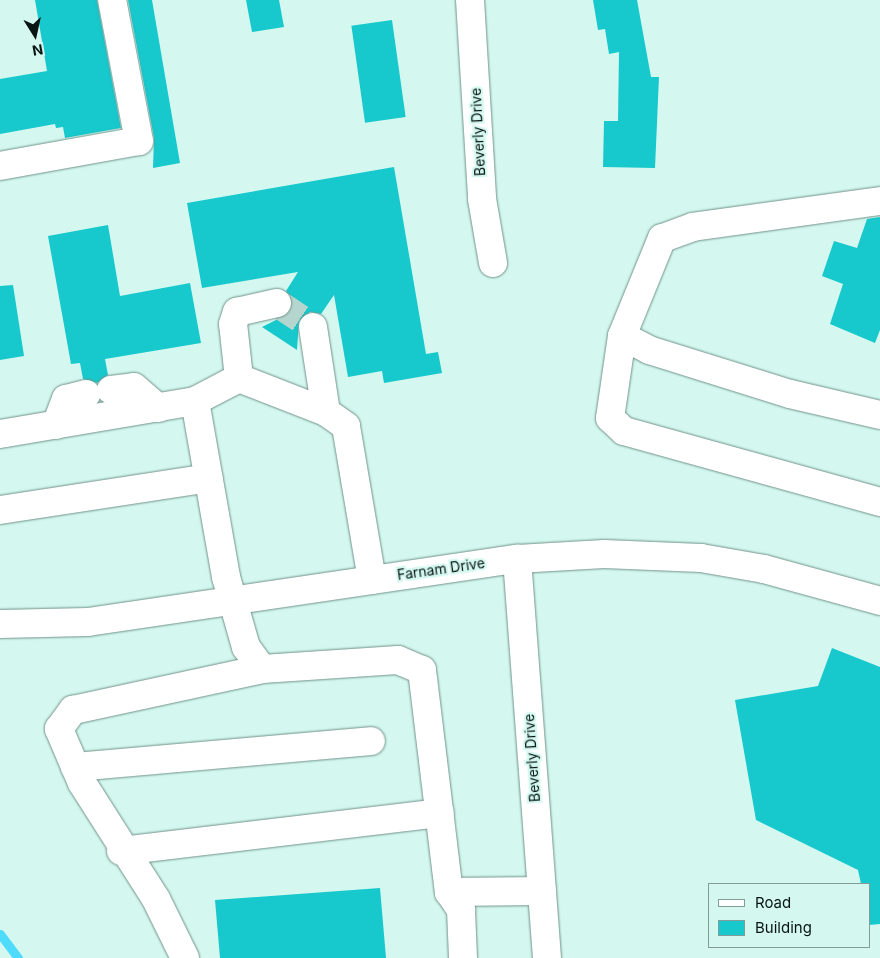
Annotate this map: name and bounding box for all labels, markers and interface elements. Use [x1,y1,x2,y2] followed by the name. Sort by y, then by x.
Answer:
[10,10,60,60] north arrow
[31,41,44,60] text: N
[467,87,489,177] street label: Beverly Drive
[396,555,486,583] street label: Farnam Drive
[521,713,543,803] street label: Beverly Drive
[708,883,870,948] legend
[755,893,791,912] text: Road
[755,918,812,937] text: Building

